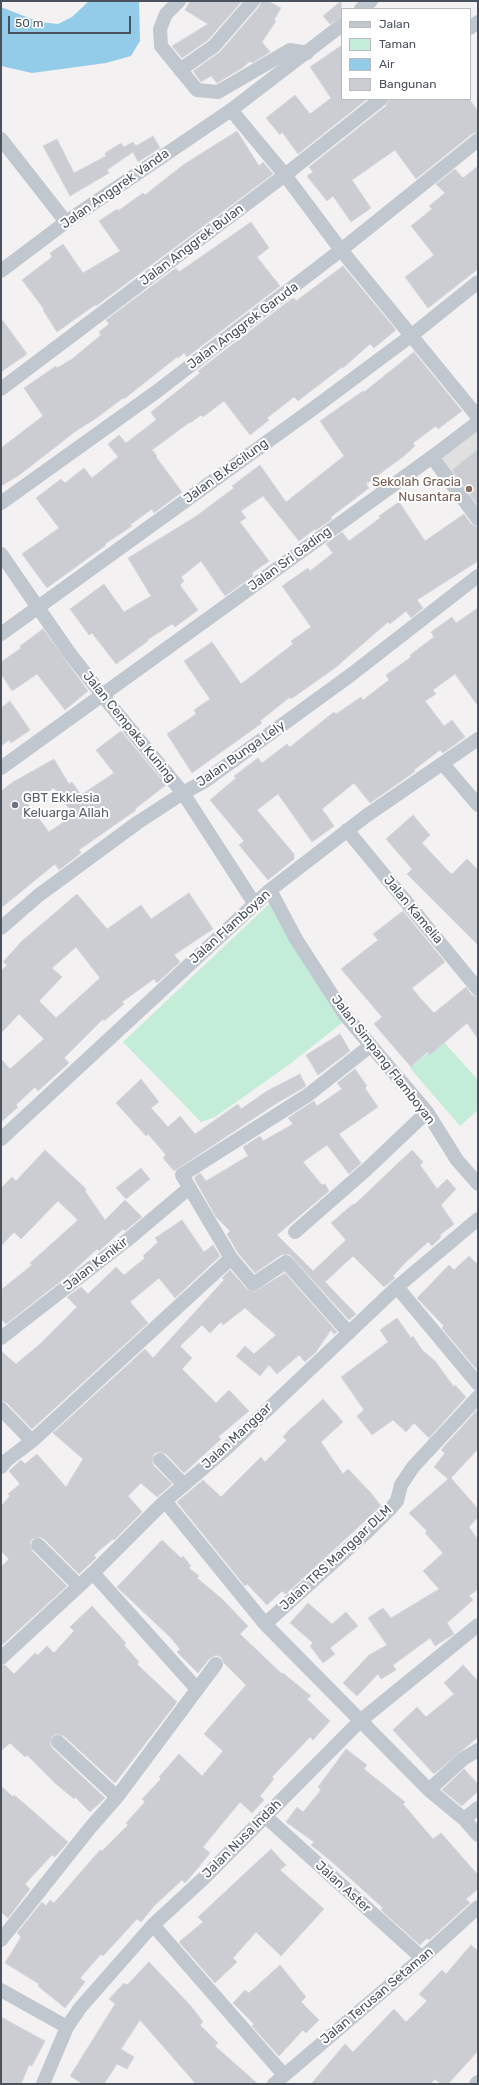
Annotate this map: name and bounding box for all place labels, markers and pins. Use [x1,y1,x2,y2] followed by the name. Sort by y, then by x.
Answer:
[372,474,461,505] place label: Sekolah Gracia Nusantara
[464,484,474,494] marker: Sekolah Gracia Nusantara
[23,790,109,821] place label: GBT Ekklesia Keluarga Allah
[10,800,20,810] marker: GBT Ekklesia Keluarga Allah

